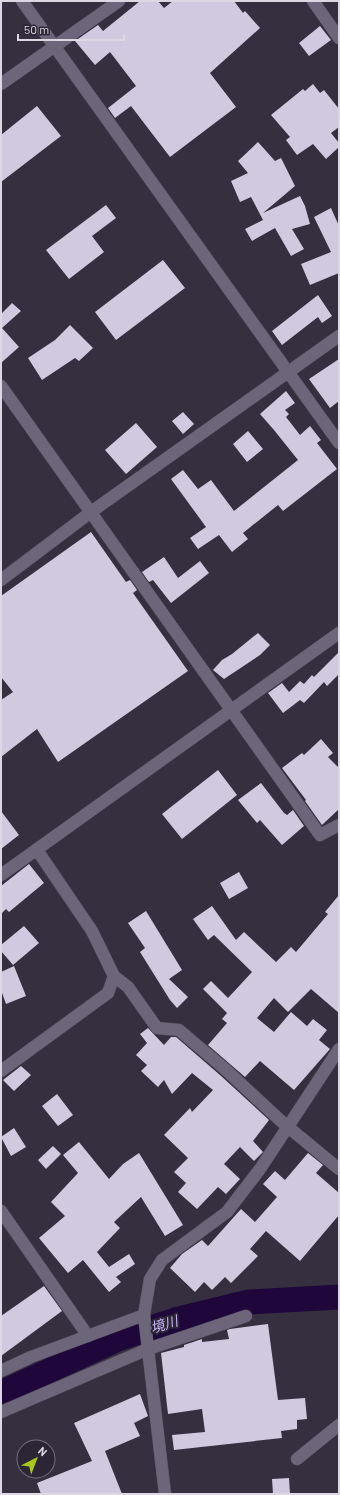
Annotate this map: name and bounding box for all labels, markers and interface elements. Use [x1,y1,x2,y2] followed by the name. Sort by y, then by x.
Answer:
[18,16,124,42] scale bar
[24,22,49,36] text: 50 m
[148,1311,182,1336] water label: 境川
[16,1439,56,1479] north arrow
[36,1444,50,1458] text: N

